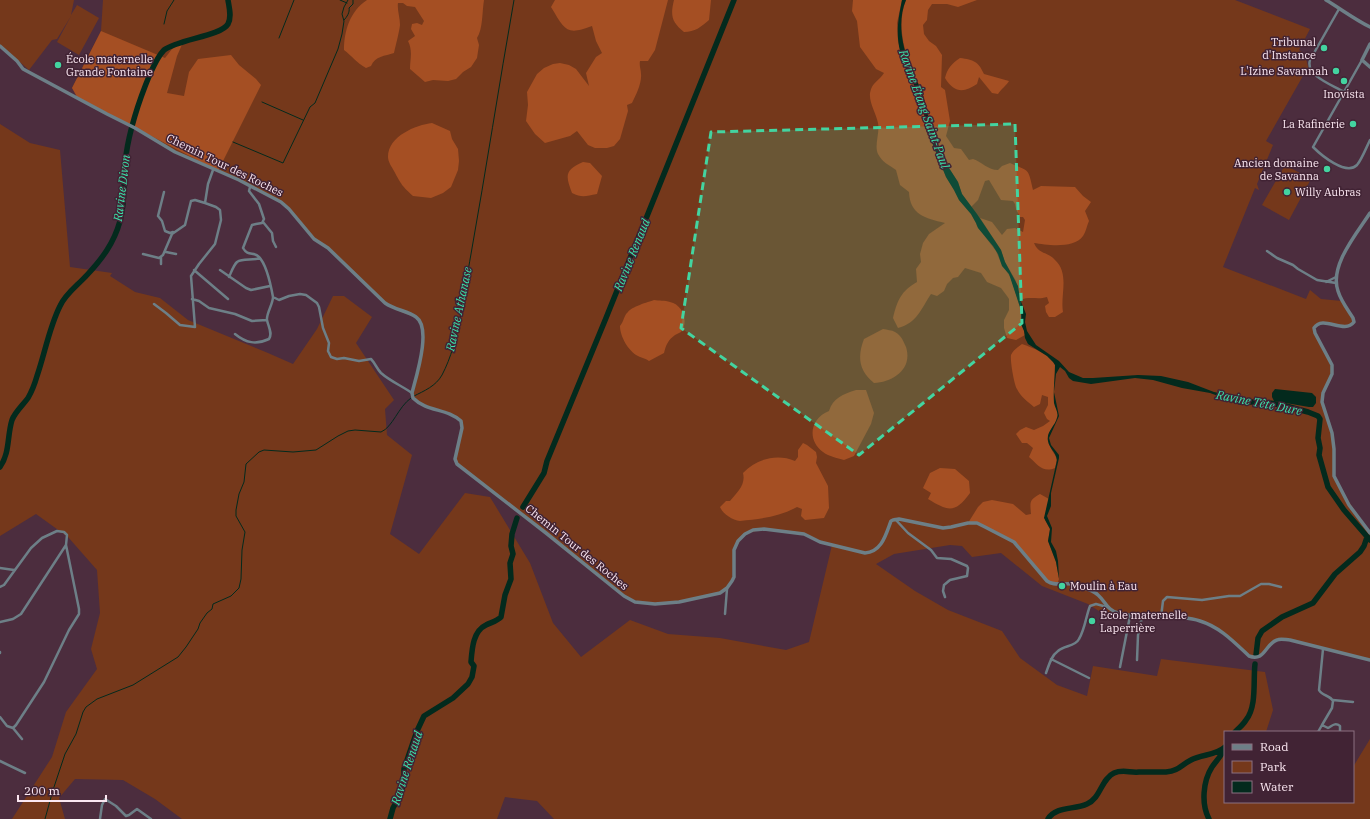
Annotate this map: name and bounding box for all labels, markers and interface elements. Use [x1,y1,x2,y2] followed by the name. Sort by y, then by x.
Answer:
[1262,35,1316,62] place label: Tribunal d'Instance
[1319,43,1329,53] marker: Tribunal d'Instance
[896,46,953,171] water label: Ravine Étang Saint-Paul
[66,52,153,79] place label: École maternelle Grande Fontaine
[53,60,63,70] marker: École maternelle Grande Fontaine
[1240,64,1328,78] place label: L'Izine Savannah
[1331,66,1341,76] marker: L'Izine Savannah
[1339,76,1349,86] marker: Inovista
[1323,87,1365,101] place label: Inovista
[1282,117,1345,131] place label: La Rafinerie
[1348,119,1358,129] marker: La Rafinerie
[164,131,286,199] street label: Chemin Tour des Roches
[110,153,133,223] water label: Ravine Divon
[1234,156,1319,183] place label: Ancien domaine de Savanna
[1322,164,1332,174] marker: Ancien domaine de Savanna
[1295,185,1361,199] place label: Willy Aubras
[1282,187,1292,197] marker: Willy Aubras
[610,216,653,294] water label: Ravine Renaud
[442,265,475,353] water label: Ravine Athanase
[1214,387,1304,418] water label: Ravine Tête Dure
[523,501,631,593] street label: Chemin Tour des Roches
[1070,579,1138,593] place label: Moulin à Eau
[1057,581,1067,591] marker: Moulin à Eau
[1100,608,1187,635] place label: École maternelle Laperrière
[1087,616,1097,626] marker: École maternelle Laperrière
[387,729,426,808] water label: Ravine Renaud
[1224,731,1354,803] legend
[1260,739,1289,754] text: Road
[1260,759,1286,774] text: Park
[18,777,106,803] scale bar
[1260,779,1294,794] text: Water
[24,783,60,798] text: 200 m

